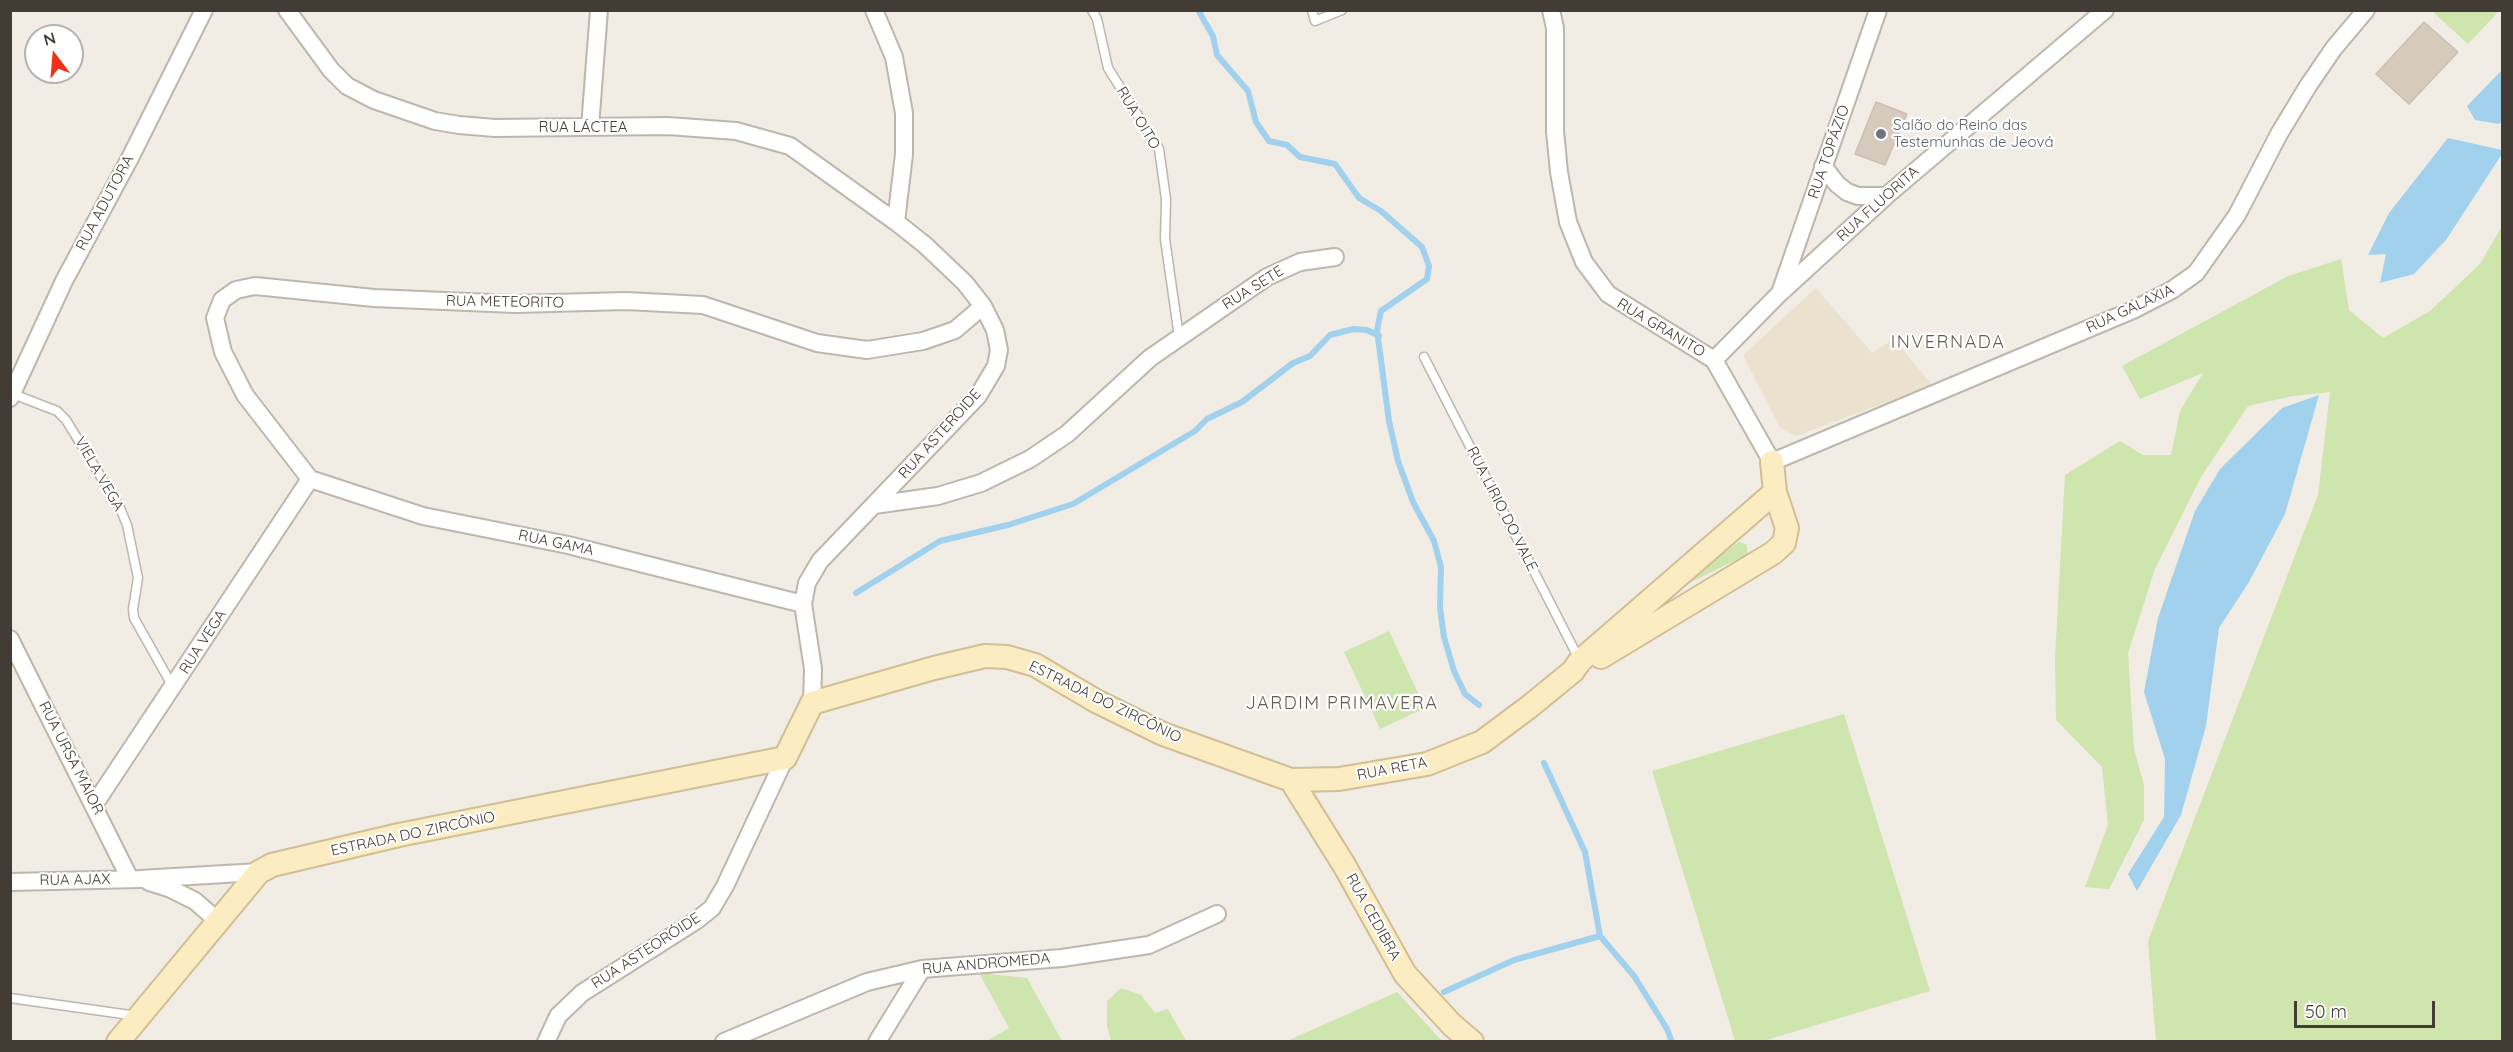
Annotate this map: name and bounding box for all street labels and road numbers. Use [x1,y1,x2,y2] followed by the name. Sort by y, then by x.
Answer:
[1112,83,1164,153] street label: RUA OITO
[1805,103,1853,201] street label: RUA TOPÁZIO
[538,118,628,136] street label: RUA LÁCTEA
[72,152,138,254] street label: RUA ADUTORA
[1833,162,1923,246] street label: RUA FLUORITA
[1219,262,1287,314] street label: RUA SETE
[2083,281,2177,337] street label: RUA GALAXIA
[446,292,564,312] street label: RUA METEORITO
[1614,295,1708,361] street label: RUA GRANITO
[895,385,985,483] street label: RUA ASTEROIDE
[71,434,127,514] street label: VIELA VEGA
[1463,444,1541,574] street label: RUA LIRIO DO VALE
[517,526,595,560] street label: RUA GAMA
[176,607,230,677] street label: RUA VEGA
[1026,657,1184,747] street label: ESTRADA DO ZIRCÔNIO
[35,698,107,818] street label: RUA URSA MAIOR
[1355,753,1429,785] street label: RUA RETA
[329,808,497,860] street label: ESTRADA DO ZIRCÔNIO
[39,870,111,890] street label: RUA AJAX
[1342,870,1404,964] street label: RUA CEDIBRA
[588,909,704,993] street label: RUA ASTEORÓIDE
[921,949,1051,979] street label: RUA ANDROMEDA

